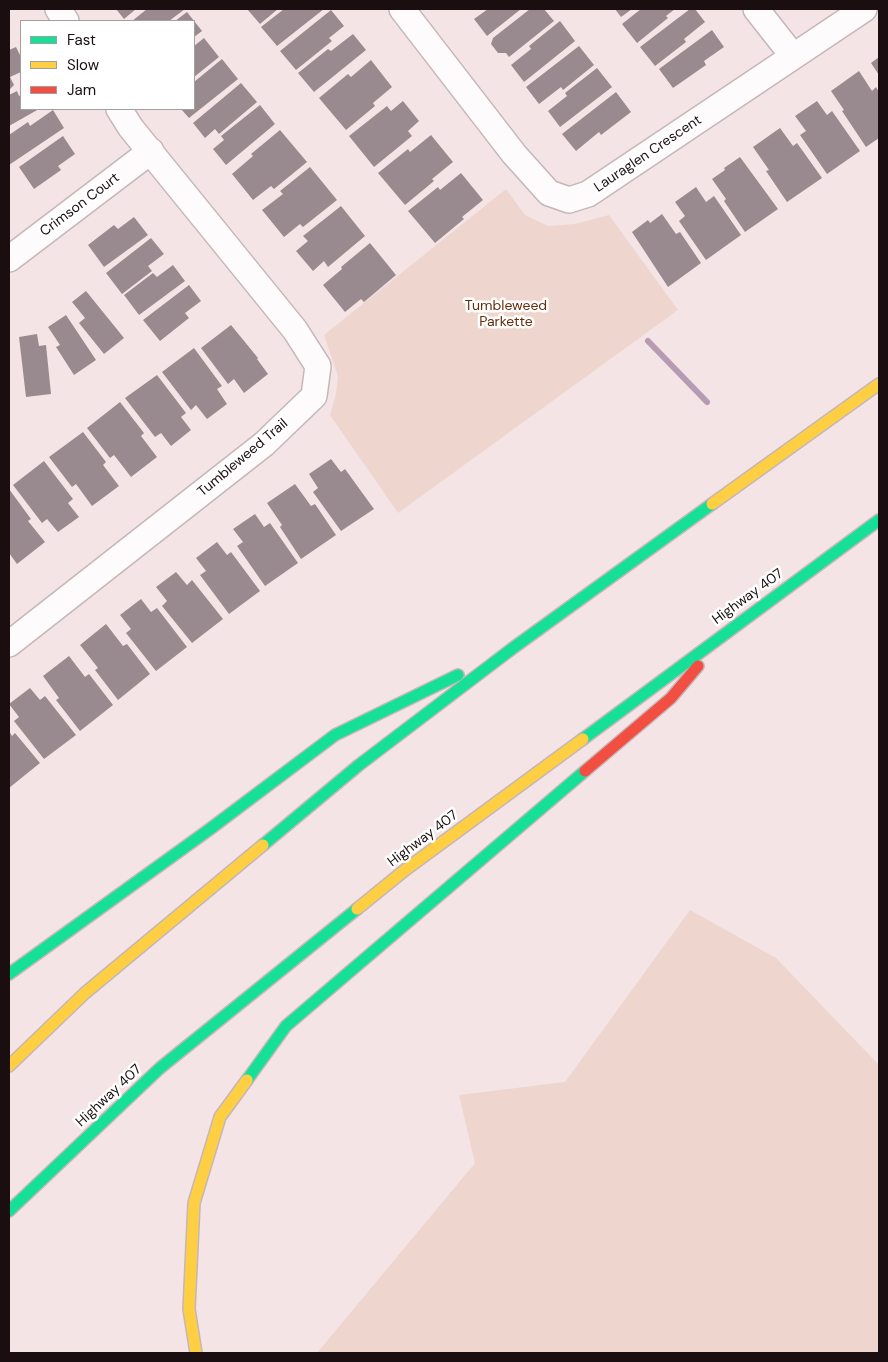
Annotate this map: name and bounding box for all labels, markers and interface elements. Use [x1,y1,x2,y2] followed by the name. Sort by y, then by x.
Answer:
[20,20,195,110] legend
[67,30,96,50] text: Fast
[67,55,99,75] text: Slow
[67,80,96,100] text: Jam
[591,112,705,196] street label: Lauraglen Crescent
[37,170,123,240] street label: Crimson Court
[465,298,547,331] park label: Tumbleweed Parkette
[195,415,291,501] street label: Tumbleweed Trail
[709,566,787,628] street label: Highway 407
[385,807,461,871] street label: Highway 407
[73,1061,145,1131] street label: Highway 407

